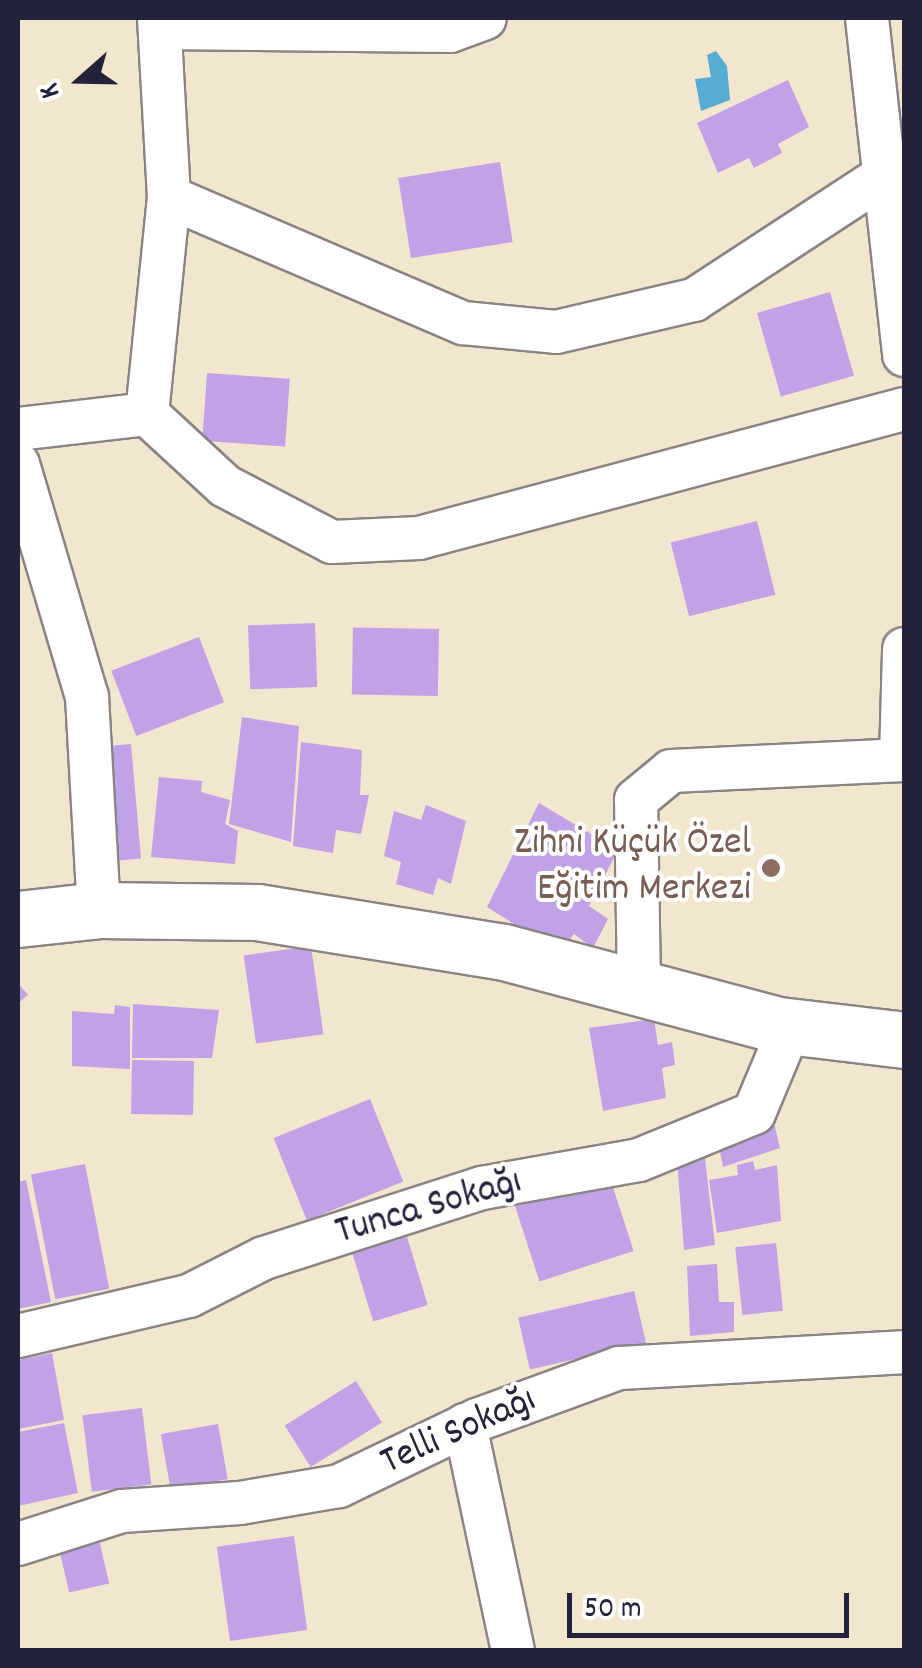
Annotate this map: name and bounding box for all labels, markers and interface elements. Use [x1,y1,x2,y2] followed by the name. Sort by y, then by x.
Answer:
[30,30,130,130] north arrow
[31,77,73,103] text: K
[514,821,751,915] place label: Zihni Küçük Özel Eğitim Merkezi
[760,857,782,879] marker: Zihni Küçük Özel Eğitim Merkezi
[330,1160,528,1258] street label: Tunca Sokağı
[374,1378,544,1488] street label: Telli Sokağı
[572,1573,854,1635] scale bar
[584,1589,642,1632] text: 50 m

